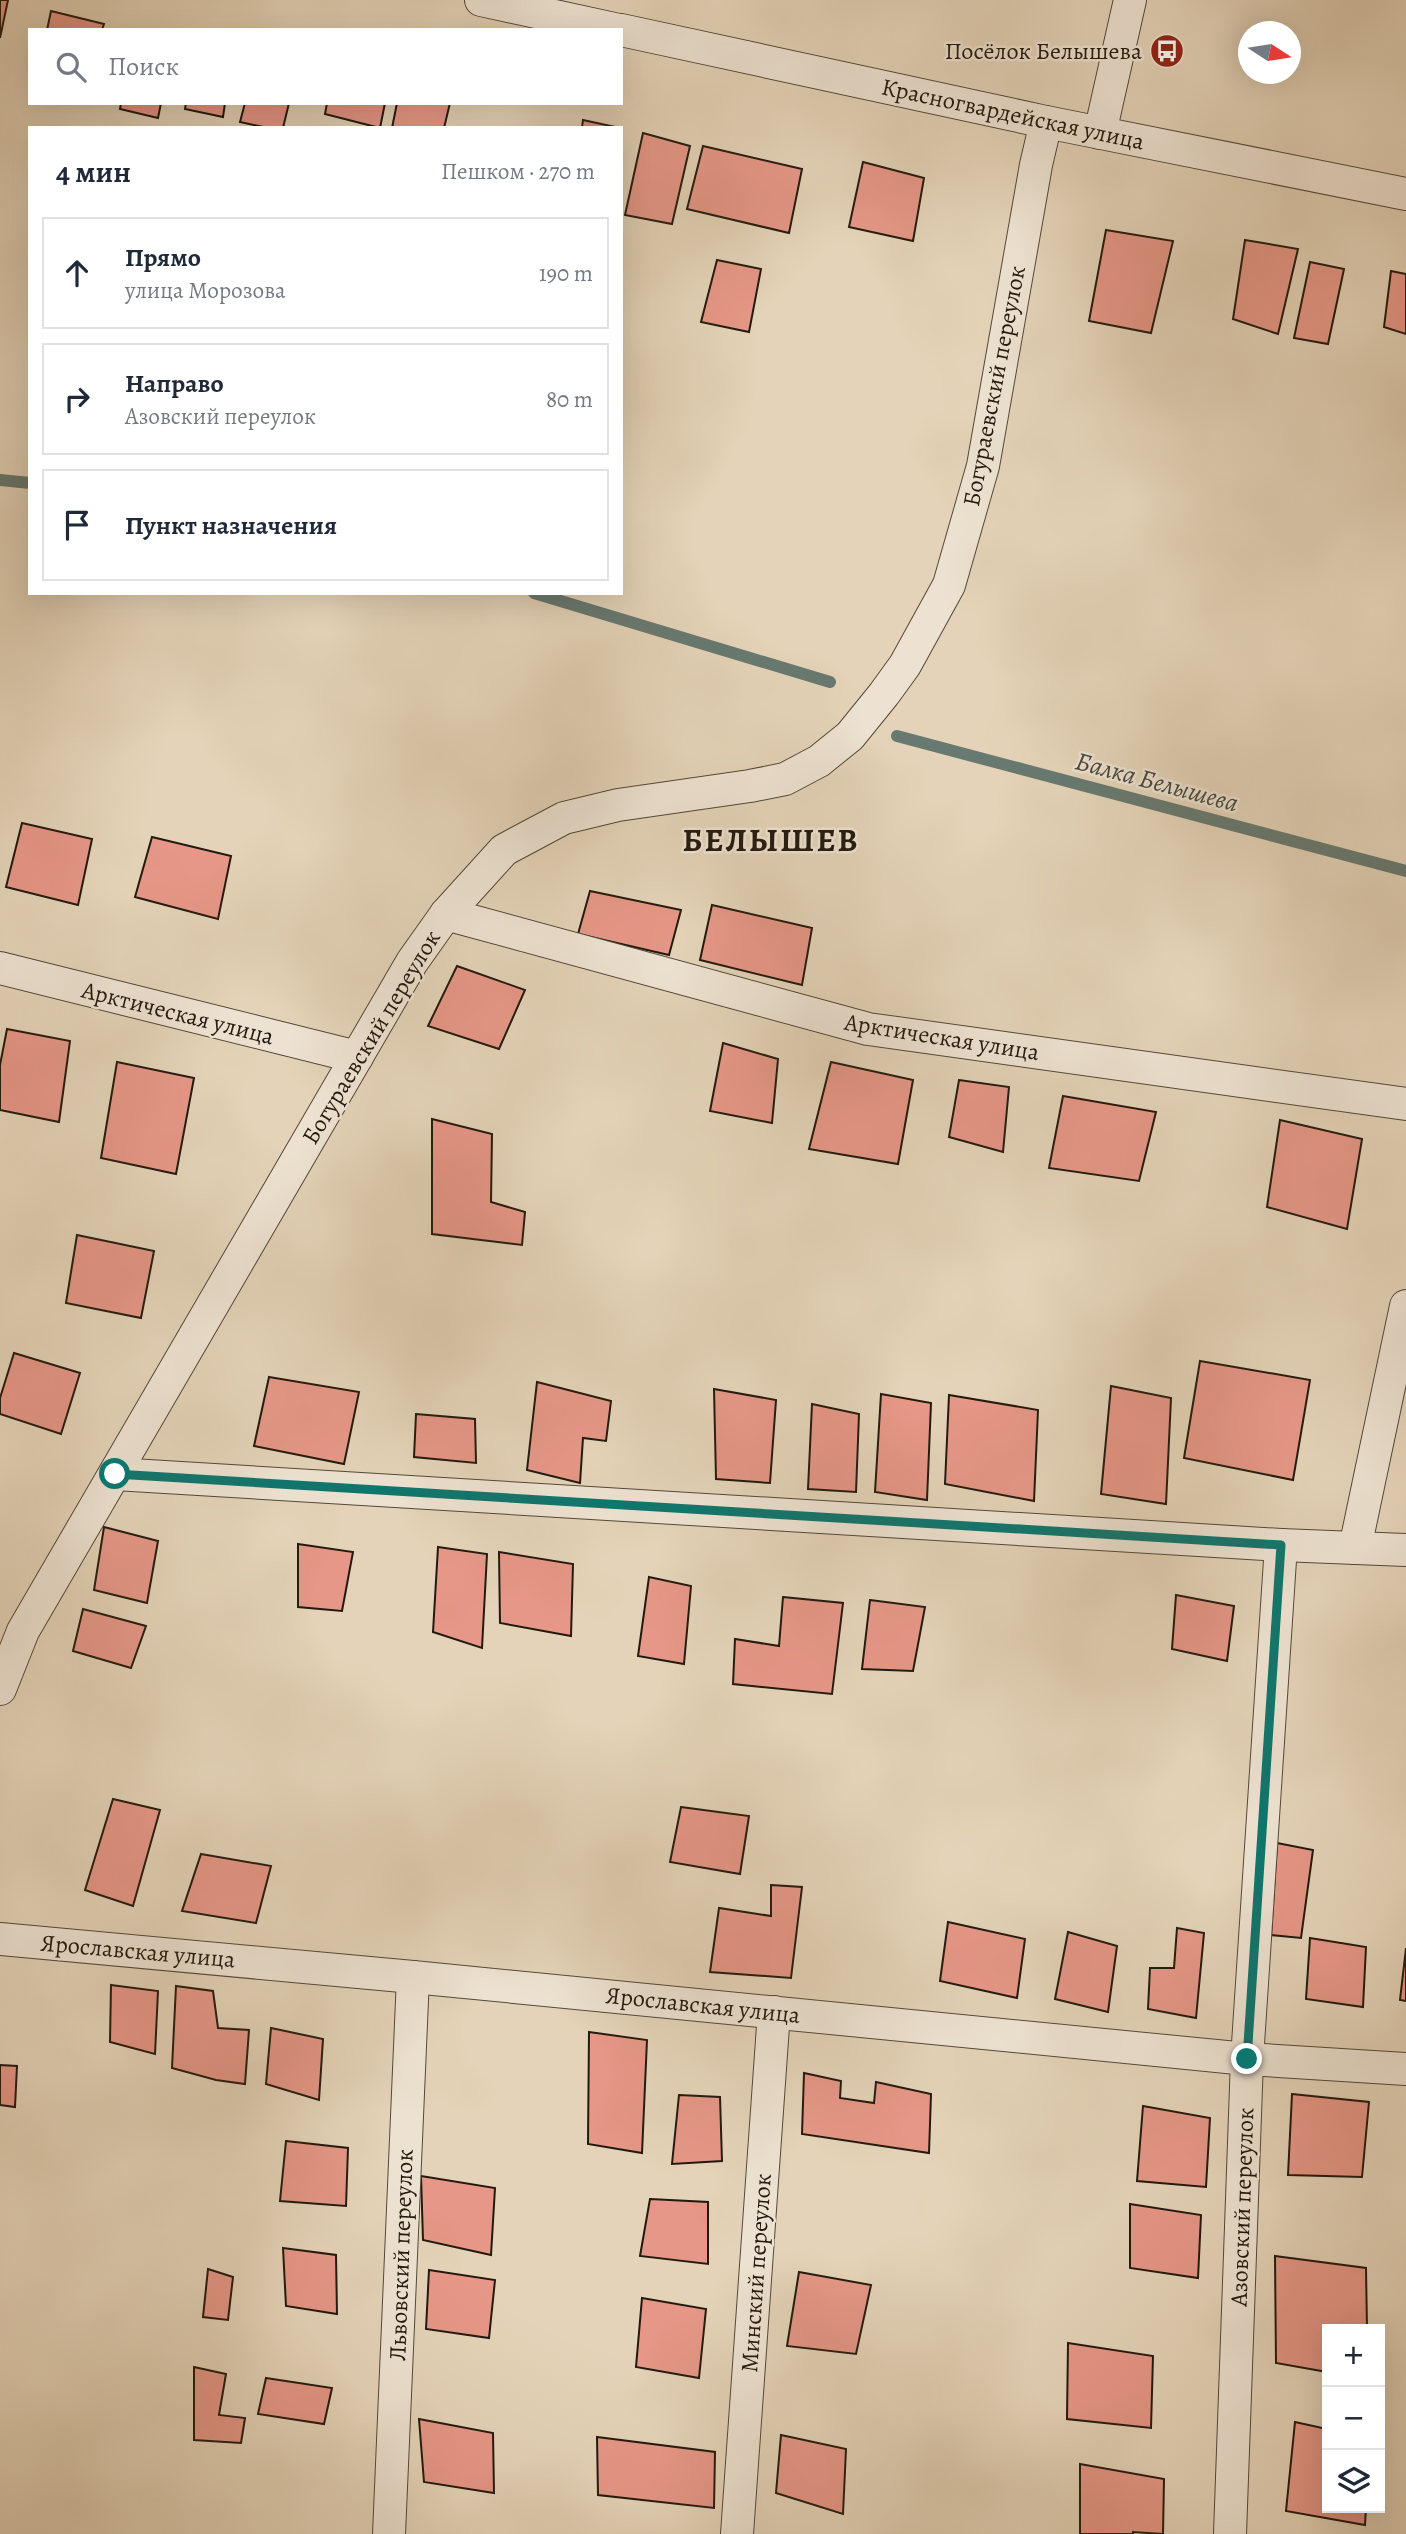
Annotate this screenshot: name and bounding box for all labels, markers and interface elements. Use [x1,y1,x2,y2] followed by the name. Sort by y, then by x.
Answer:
[1238,21,1301,84] north arrow
[28,28,623,105] search box
[1148,32,1186,70] bus stop icon: Посёлок Белышева
[945,35,1142,67] place label: Посёлок Белышева
[52,48,90,86] icon: search
[108,49,179,84] text: Поиск
[879,70,1147,158] street label: Красногвардейская улица
[56,152,131,192] text: 4 мин
[441,156,595,187] text: Пешком · 270 m
[125,240,201,275] text: Прямо
[58,254,96,292] icon: ahead
[539,258,593,289] text: 190 m
[955,263,1033,509] street label: Богураевский переулок
[125,275,286,306] text: улица Морозова
[125,366,224,401] text: Направо
[58,380,96,418] icon: right
[546,384,593,415] text: 80 m
[125,401,316,432] text: Азовский переулок
[58,506,96,544] icon: arrive
[125,508,337,543] text: Пункт назначения
[1072,743,1242,821] water label: Балка Белышева
[682,818,860,862] district label: БЕЛЫШЕВ
[294,924,448,1150] street label: Богураевский переулок
[78,973,277,1052] street label: Арктическая улица
[841,1006,1042,1068] street label: Арктическая улица
[99,1458,130,1489] route start
[39,1927,237,1975] street label: Ярославская улица
[604,1979,802,2031] street label: Ярославская улица
[1231,2043,1262,2074] route end
[1222,2107,1261,2308] street label: Азовский переулок
[381,2148,421,2362] street label: Львовский переулок
[733,2172,779,2374] street label: Минский переулок
[1322,2324,1385,2513] map controls
[1322,2324,1385,2387] button: +
[1322,2387,1385,2450] button: −
[1322,2450,1385,2513] button: layers

